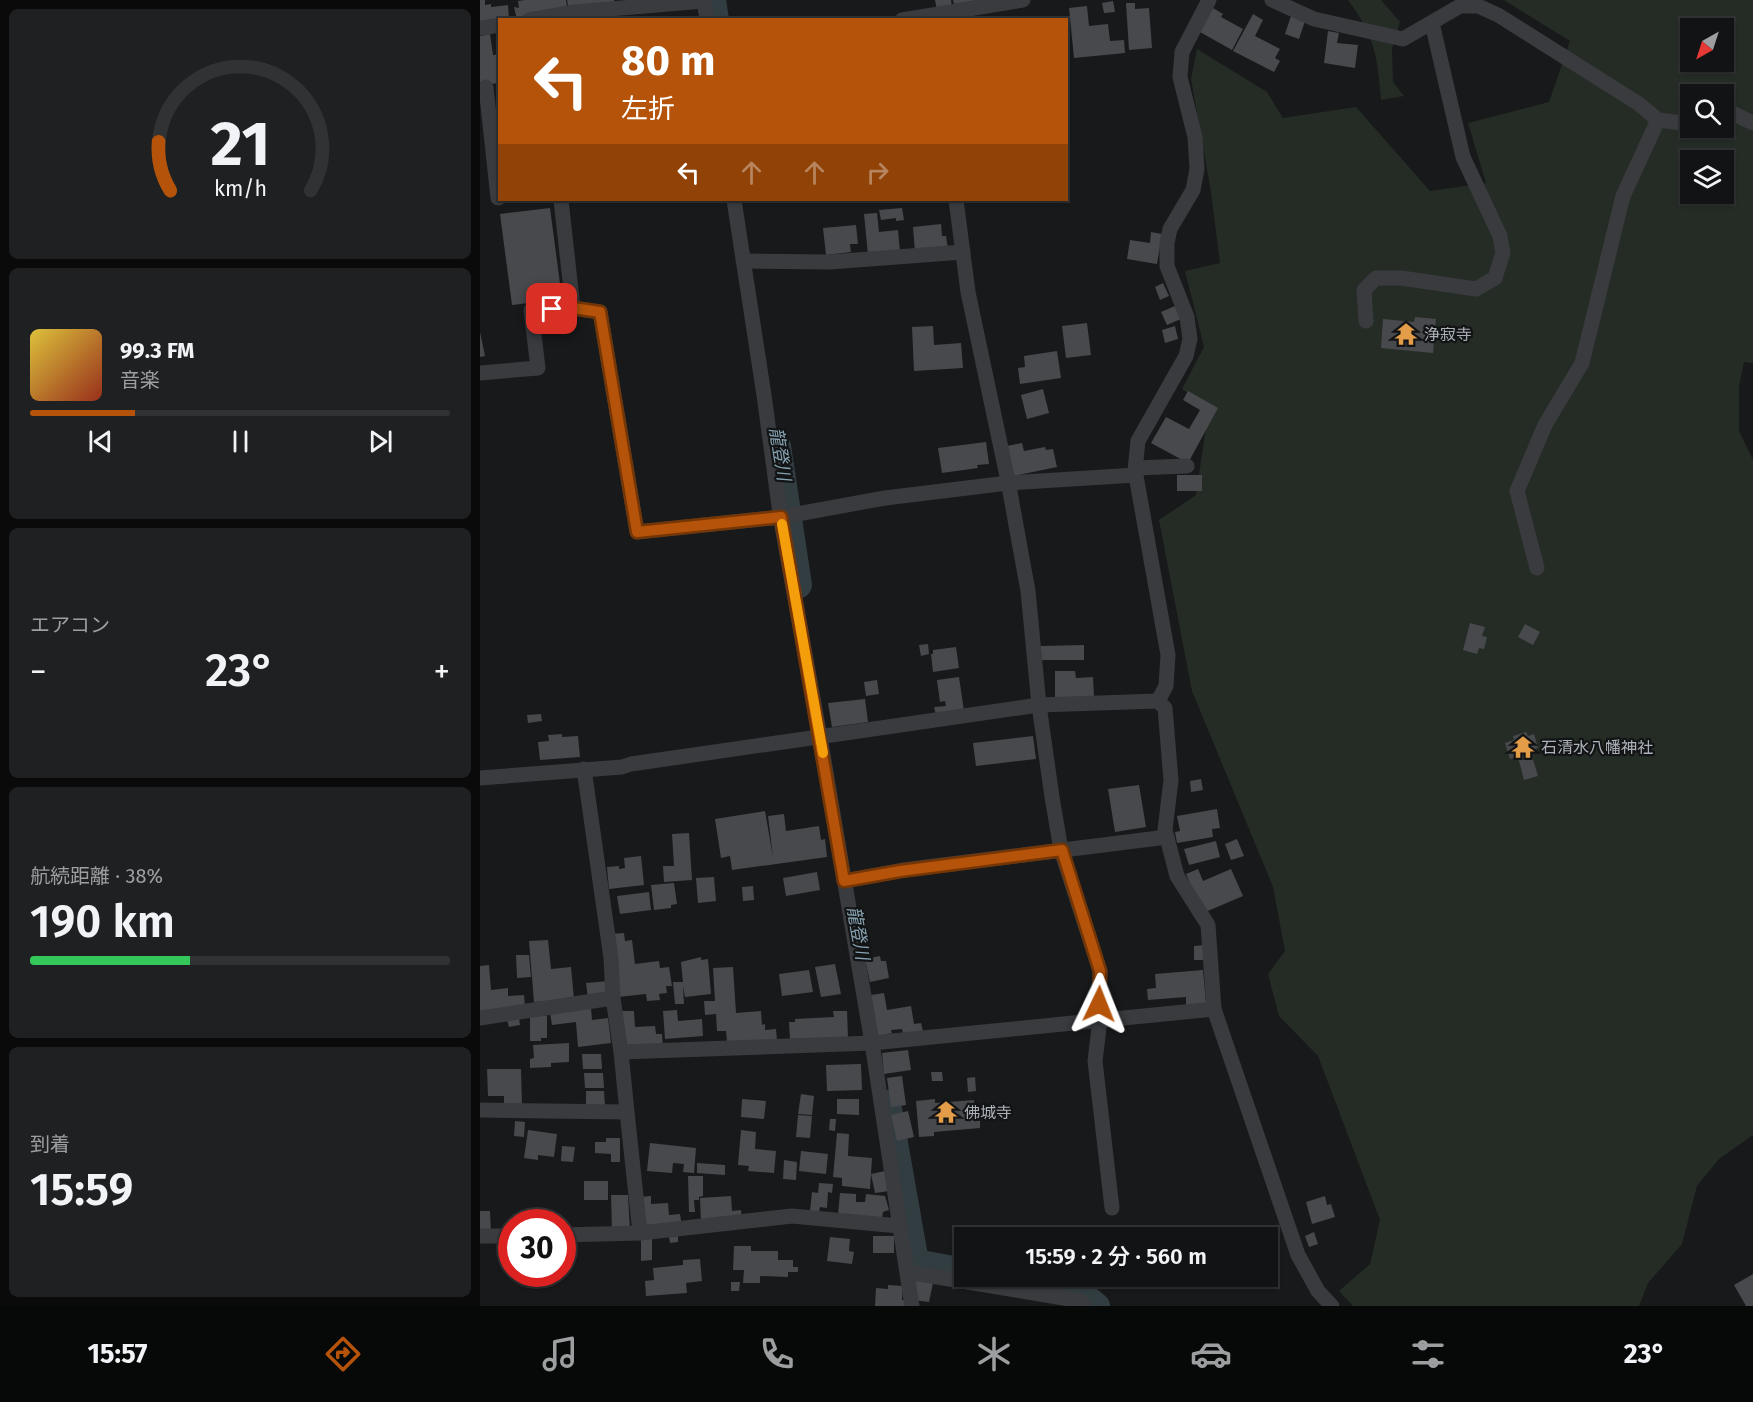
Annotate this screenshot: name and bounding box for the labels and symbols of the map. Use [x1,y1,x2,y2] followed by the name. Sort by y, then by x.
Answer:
[1680,18,1734,72] north arrow
[526,283,577,334] pin
[1393,321,1419,347] temple icon: 浄寂寺
[1424,325,1472,344] place label: 浄寂寺
[765,426,795,484] water label: 龍登川
[1510,734,1536,760] temple icon: 石清水八幡神社
[1541,738,1653,757] place label: 石清水八幡神社
[842,905,874,963] water label: 龍登川
[1067,972,1131,1036] position arrow
[933,1099,959,1125] temple icon: 佛城寺
[964,1103,1012,1122] place label: 佛城寺
[498,1209,576,1287] speed limit sign: 30

